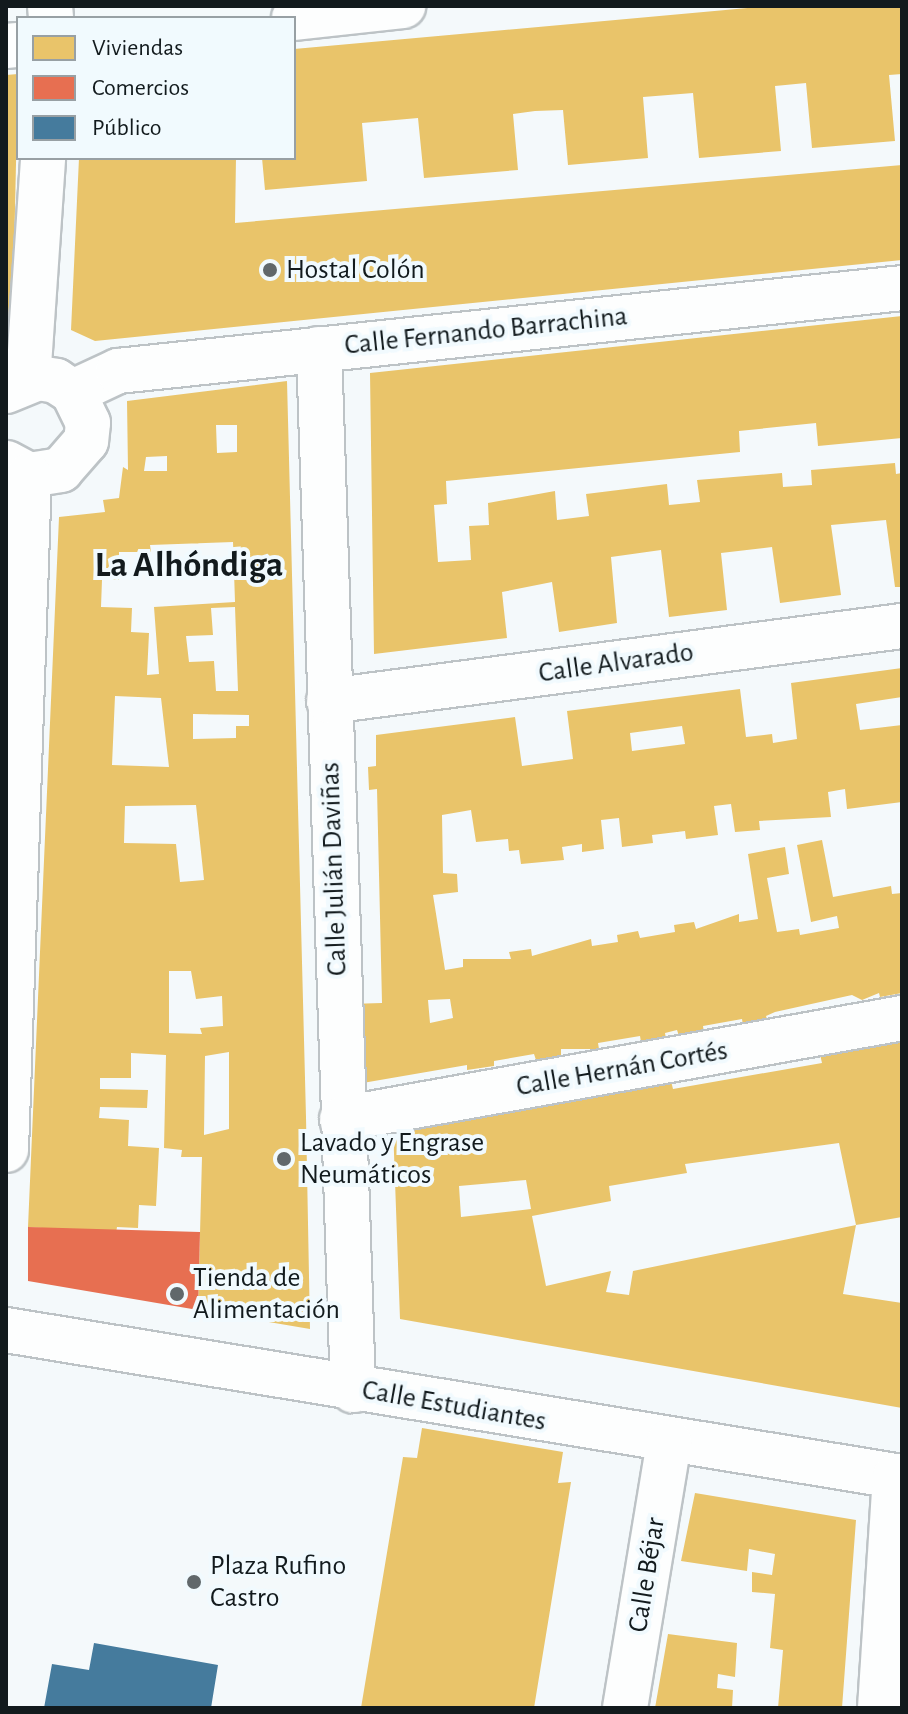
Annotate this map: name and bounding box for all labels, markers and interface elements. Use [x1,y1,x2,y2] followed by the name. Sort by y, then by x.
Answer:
[16,16,296,160] legend
[92,36,183,60] text: Viviendas
[92,76,189,100] text: Comercios
[92,116,161,140] text: Público
[286,253,425,287] place label: Hostal Colón
[261,261,279,279] marker: Hostal Colón
[343,299,629,363] street label: Calle Fernando Barrachina
[95,544,283,588] district label: La Alhóndiga
[536,636,696,690] street label: Calle Alvarado
[313,761,355,977] street label: Calle Julián Daviñas
[514,1034,730,1104] street label: Calle Hernán Cortés
[300,1126,484,1192] place label: Lavado y Engrase Neumáticos
[275,1150,293,1168] marker: Lavado y Engrase Neumáticos
[193,1261,340,1327] place label: Tienda de Alimentación
[168,1285,186,1303] marker: Tienda de Alimentación
[359,1373,549,1439] street label: Calle Estudiantes
[621,1515,673,1635] street label: Calle Béjar
[210,1549,346,1615] place label: Plaza Rufino Castro
[185,1573,203,1591] marker: Plaza Rufino Castro

